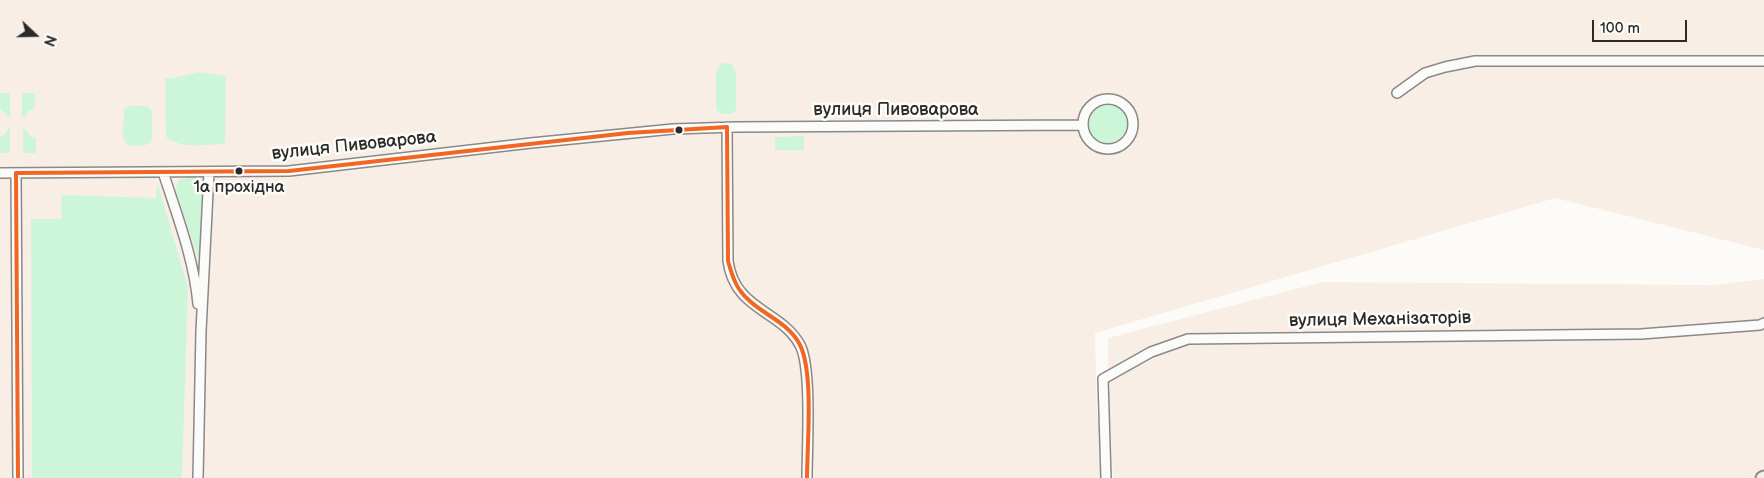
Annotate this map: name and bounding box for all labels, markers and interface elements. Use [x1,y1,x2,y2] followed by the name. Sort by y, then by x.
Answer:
[10,10,60,60] north arrow
[1594,10,1689,42] scale bar
[1600,19,1640,38] text: 100 m
[40,33,59,49] text: N
[813,99,979,121] street label: вулиця Пивоварова
[674,125,684,135] unlabelled marker
[271,127,437,165] street label: вулиця Пивоварова
[234,166,244,176] marker: 1а прохідна
[193,178,285,198] place label: 1а прохідна
[1289,308,1471,332] street label: вулиця Механізаторів

